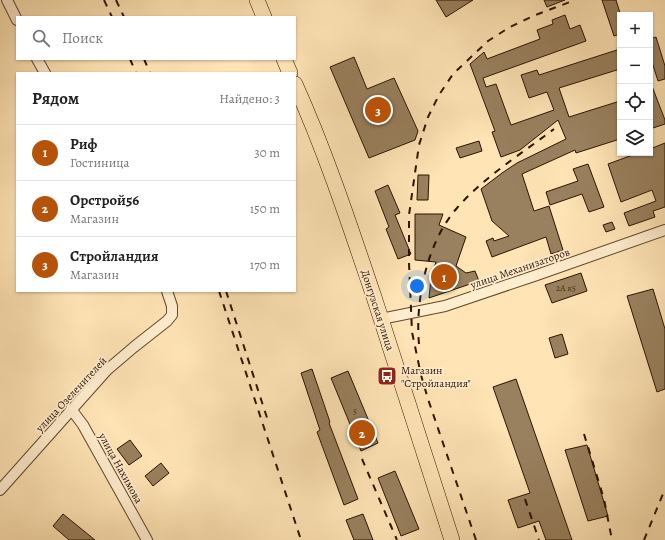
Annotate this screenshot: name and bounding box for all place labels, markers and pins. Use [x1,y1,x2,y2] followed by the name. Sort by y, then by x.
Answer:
[365,95,391,125] pin: 3
[431,262,457,292] pin: 1
[401,363,471,391] place label: Магазин "Стройландия"
[376,365,398,387] bus stop icon: Магазин "Стройландия"
[349,418,375,448] pin: 2

